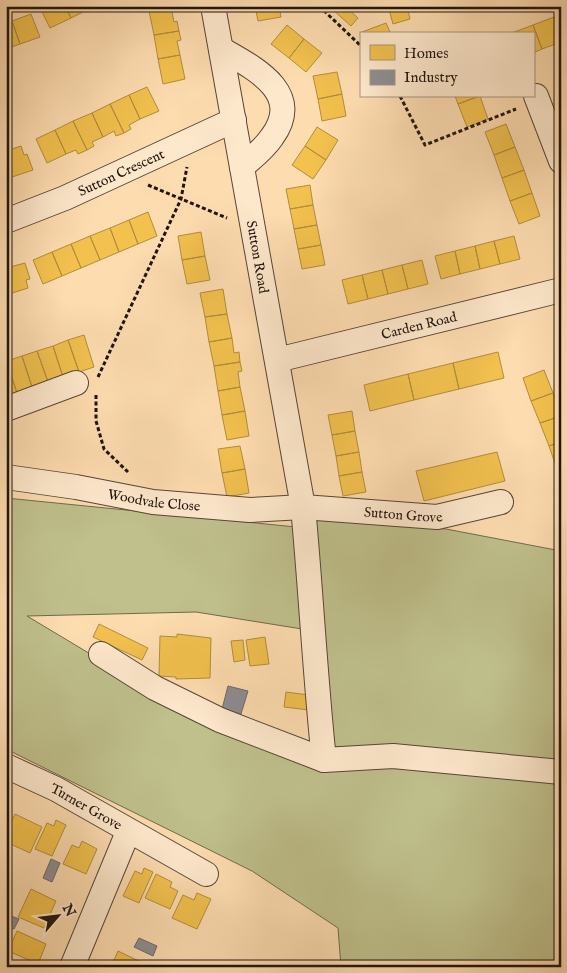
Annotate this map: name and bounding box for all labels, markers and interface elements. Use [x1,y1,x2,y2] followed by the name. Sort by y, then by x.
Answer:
[360,32,534,98] legend
[404,44,448,63] text: Homes
[404,68,458,87] text: Industry
[75,145,168,201] street label: Sutton Crescent
[242,219,273,296] street label: Sutton Road
[379,308,459,344] street label: Carden Road
[106,485,202,516] street label: Woodvale Close
[363,504,445,527] street label: Sutton Grove
[47,780,126,835] street label: Turner Grove
[32,890,82,940] north arrow
[57,900,79,920] text: N

